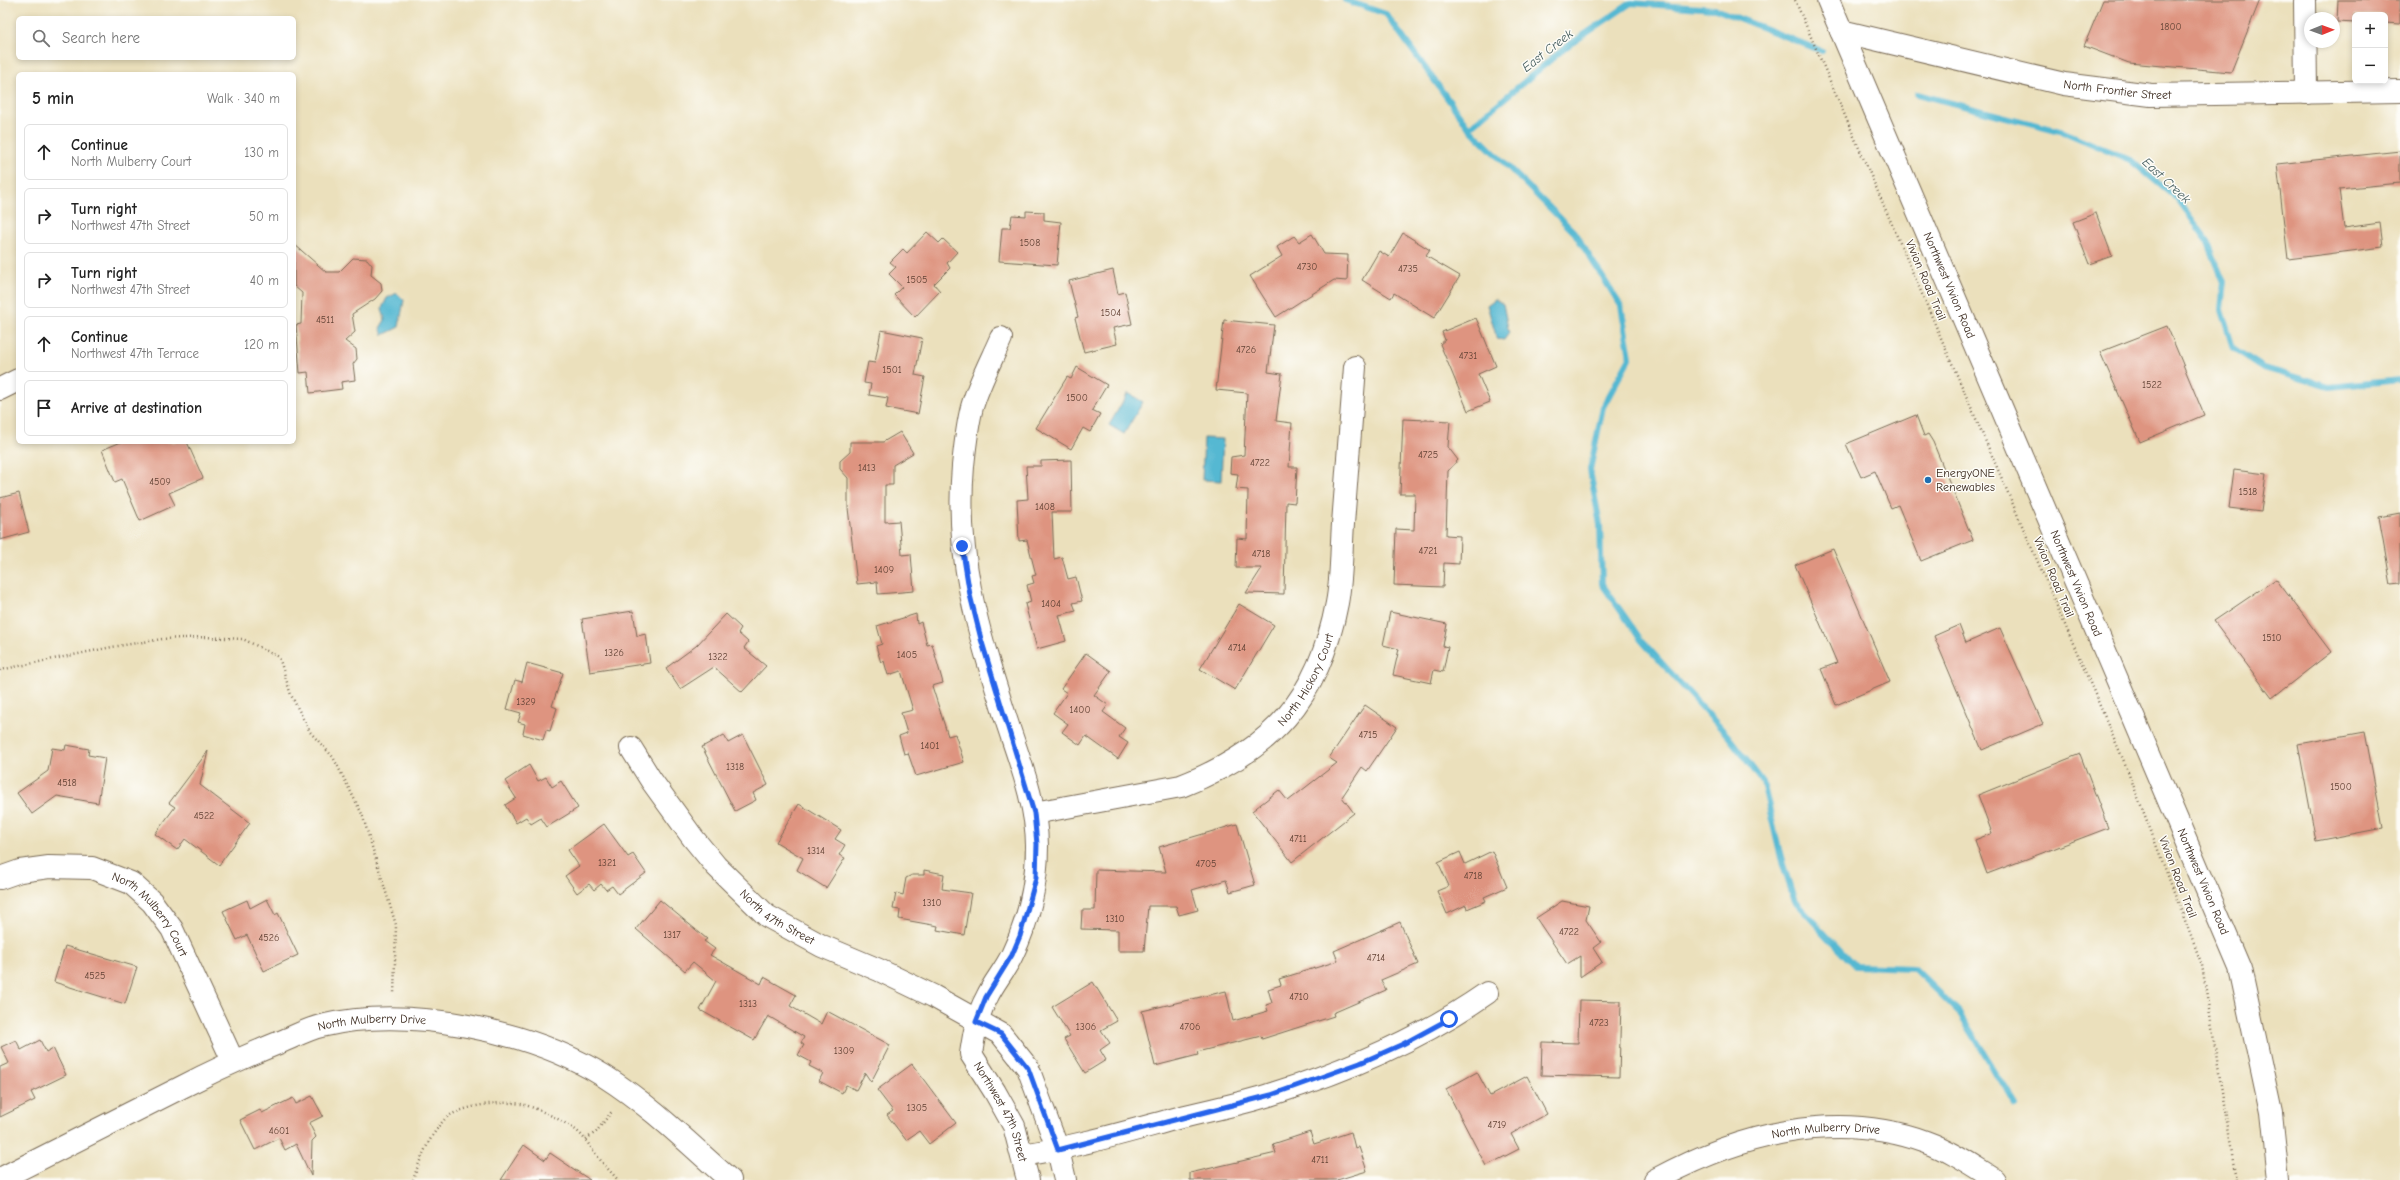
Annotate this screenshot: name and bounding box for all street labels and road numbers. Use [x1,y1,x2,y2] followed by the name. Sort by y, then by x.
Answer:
[2063,77,2172,102] street label: North Frontier Street
[1921,230,1978,341] street label: Northwest Vivion Road
[1903,238,1949,322] street label: Vivion Road Trail
[2047,528,2105,639] street label: Northwest Vivion Road
[2031,535,2077,619] street label: Vivion Road Trail
[1275,631,1337,729] street label: North Hickory Court
[2174,826,2232,937] street label: Northwest Vivion Road
[2156,834,2200,920] street label: Vivion Road Trail
[110,869,191,959] street label: North Mulberry Court
[737,886,818,948] street label: North 47th Street
[316,1011,427,1034] street label: North Mulberry Drive
[971,1059,1030,1164] street label: Northwest 47th Street
[1770,1120,1881,1142] street label: North Mulberry Drive

